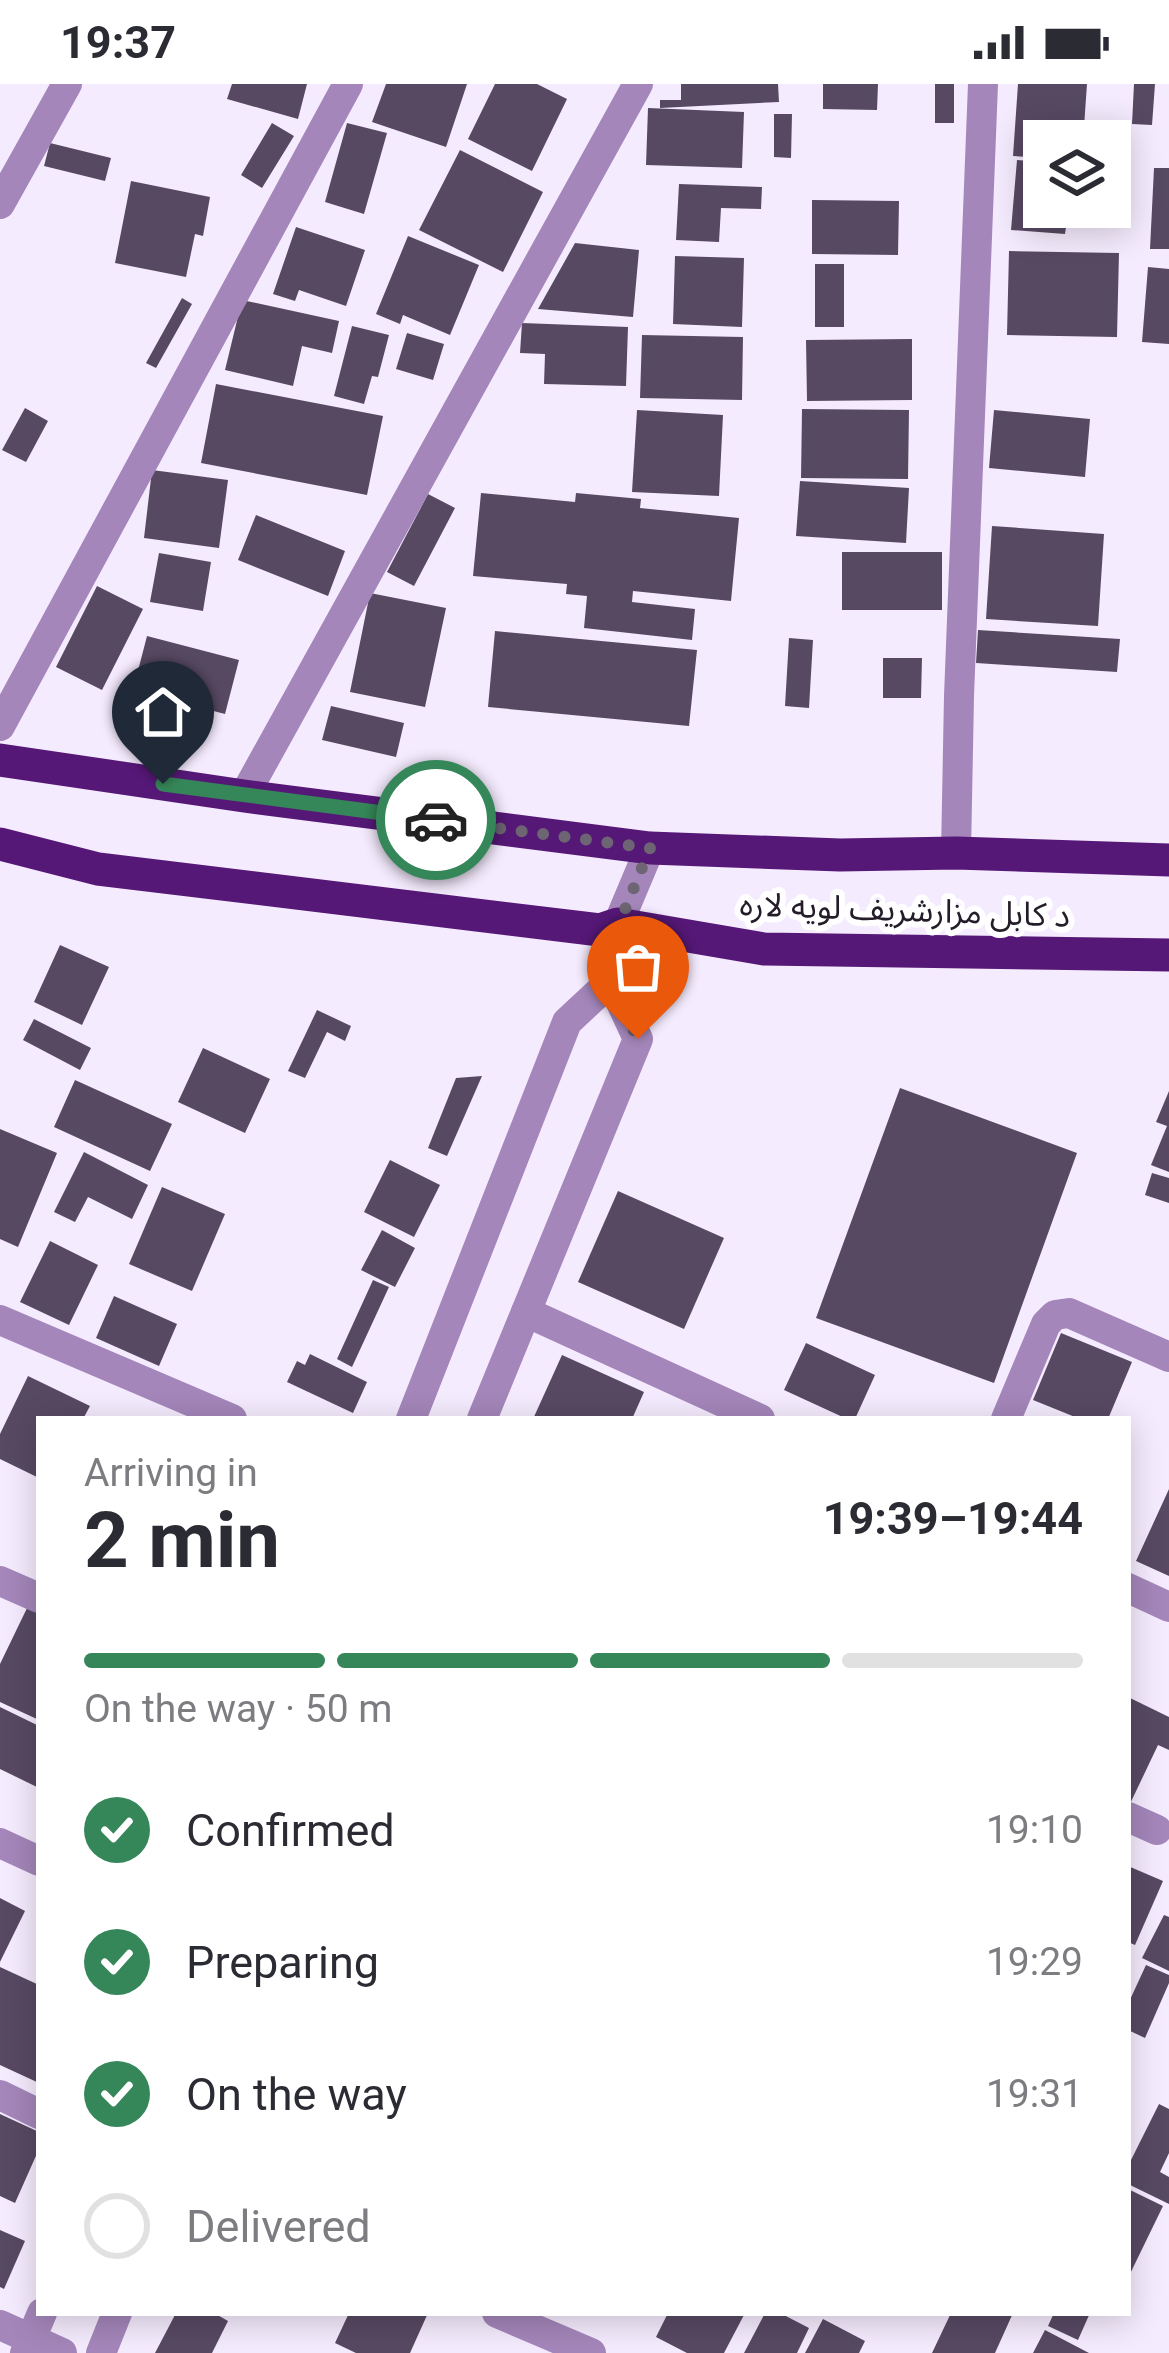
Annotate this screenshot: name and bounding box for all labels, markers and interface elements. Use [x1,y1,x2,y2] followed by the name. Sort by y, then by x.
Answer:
[60,16,176,69] text: 19:37
[1023,120,1131,228] map controls
[1023,120,1131,228] button: layers
[112,661,214,784] pin
[130,679,196,745] icon: home
[376,760,496,880] courier
[403,787,469,853] icon: car
[739,884,1071,935] street label: د کابل مزارشریف لویه لاره
[587,916,689,1039] pin
[605,934,671,1000] icon: bag
[84,1450,258,1496] text: Arriving in
[823,1492,1083,1545] text: 19:39–19:44
[84,1495,280,1586] text: 2 min
[84,1686,393,1732] text: On the way · 50 m
[84,1797,150,1863] icon: check
[186,1804,395,1857] text: Confirmed
[986,1807,1083,1853] text: 19:10
[84,1929,150,1995] icon: check
[186,1936,379,1989] text: Preparing
[986,1939,1083,1985] text: 19:29
[84,2061,150,2127] icon: check
[186,2068,407,2121] text: On the way
[986,2071,1083,2117] text: 19:31
[186,2200,371,2253] text: Delivered

